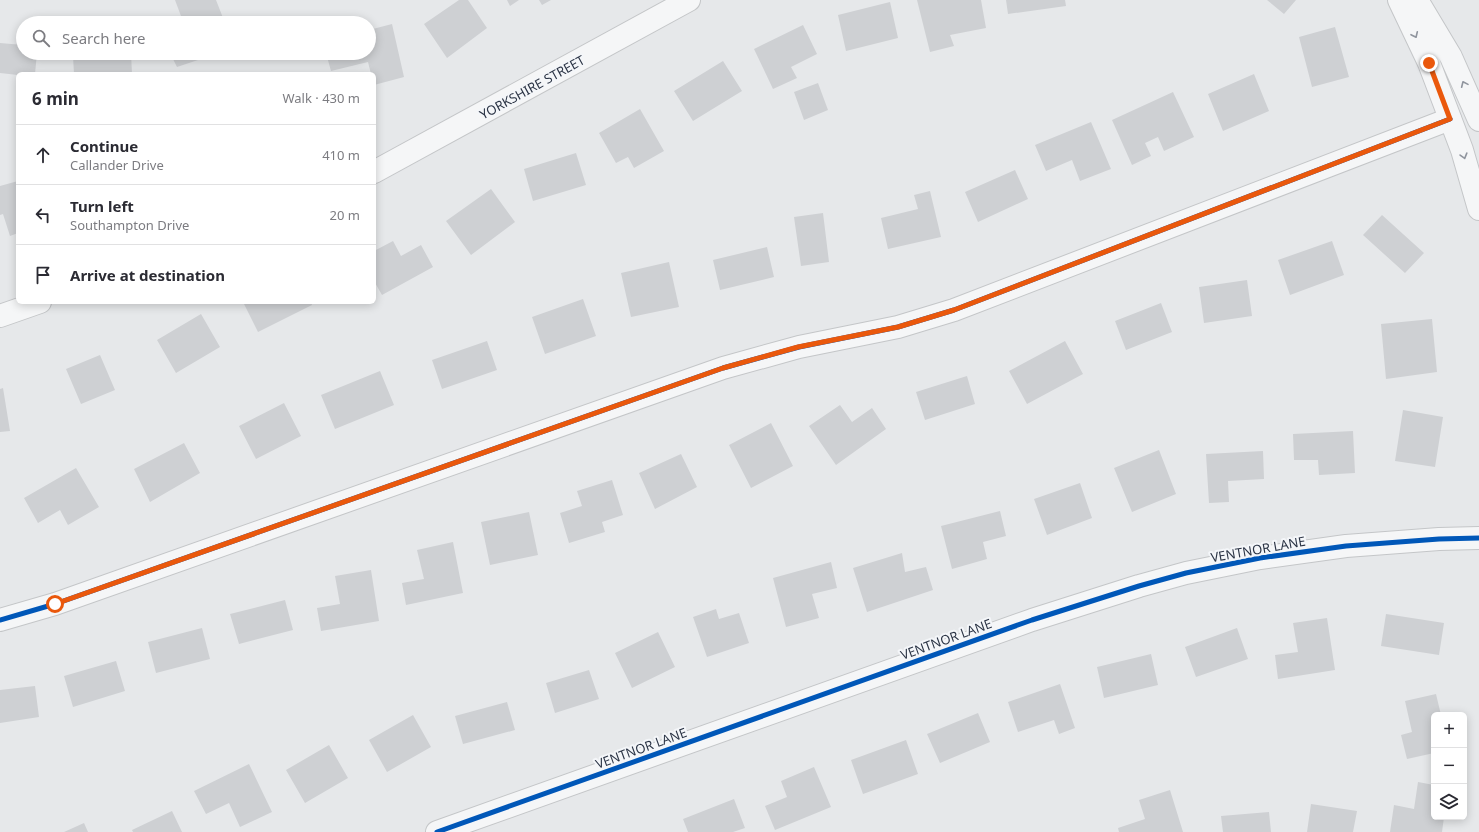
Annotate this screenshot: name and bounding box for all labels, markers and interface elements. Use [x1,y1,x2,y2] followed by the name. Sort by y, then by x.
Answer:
[16,16,376,60] search box
[30,27,52,49] icon: search
[62,28,145,48] text: Search here
[1410,31,1418,39] one-way arrow
[476,50,588,123] street label: YORKSHIRE STREET
[1420,54,1438,72] route end
[1460,81,1468,88] one-way arrow
[32,87,79,110] text: 6 min
[282,89,360,107] text: Walk · 430 m
[70,136,138,156] text: Continue
[32,144,54,166] icon: ahead
[322,146,360,164] text: 410 m
[1459,152,1468,159] one-way arrow
[70,156,164,174] text: Callander Drive
[70,196,134,216] text: Turn left
[32,204,54,226] icon: left
[330,206,360,224] text: 20 m
[70,216,189,234] text: Southampton Drive
[32,264,54,286] icon: arrive
[70,265,225,285] text: Arrive at destination
[1209,532,1307,566] street label: VENTNOR LANE
[46,595,64,613] route start
[898,614,994,664] street label: VENTNOR LANE
[1431,712,1467,820] map controls
[1431,712,1467,748] button: +
[593,723,689,773] street label: VENTNOR LANE
[1431,748,1467,784] button: −
[1431,784,1467,820] button: layers

